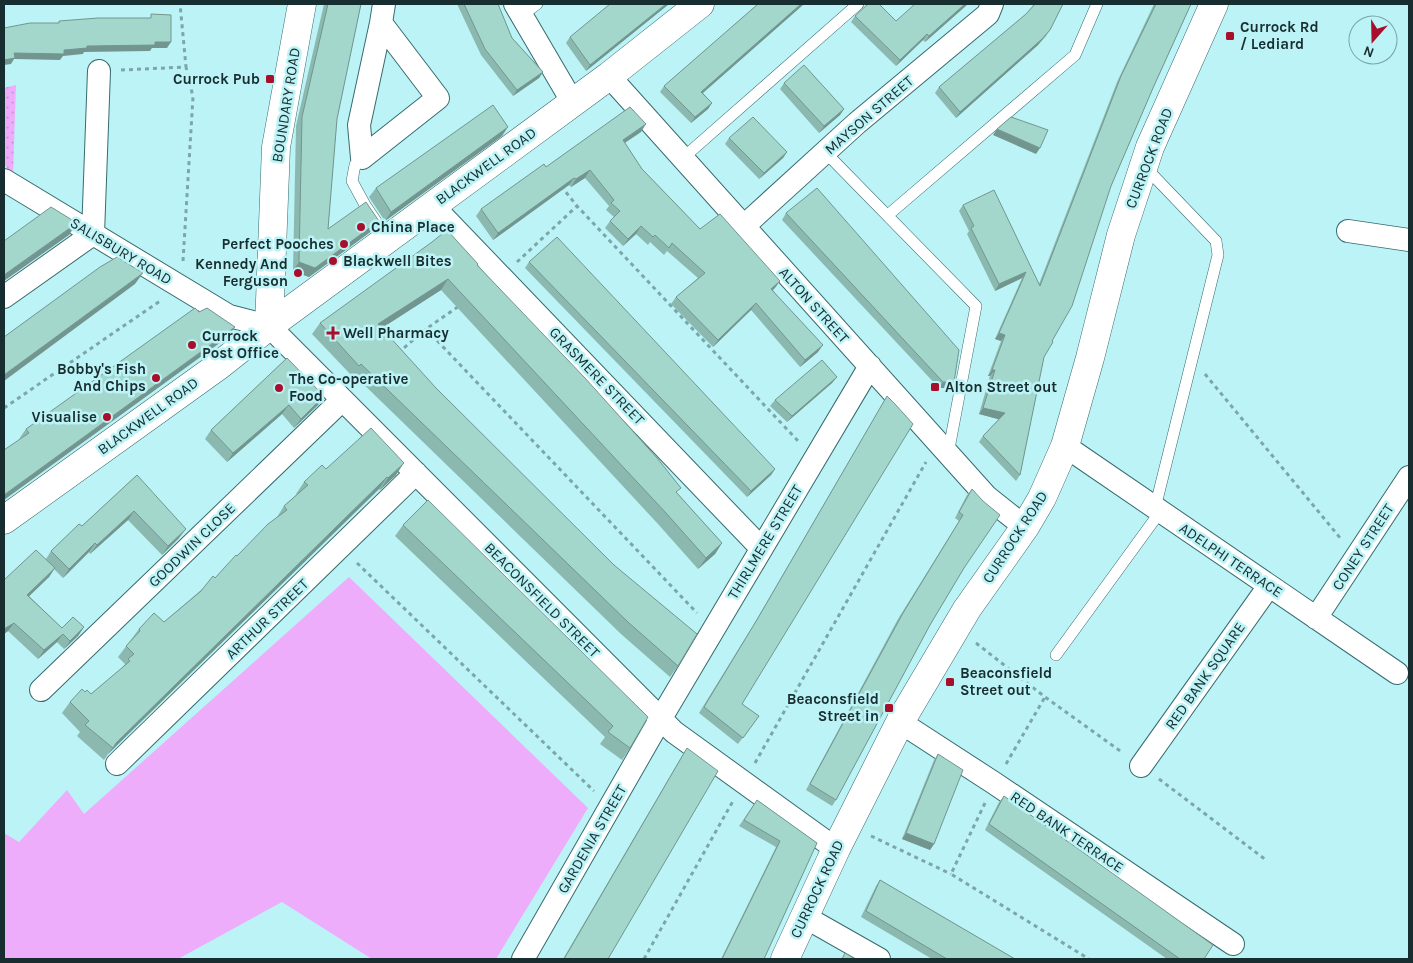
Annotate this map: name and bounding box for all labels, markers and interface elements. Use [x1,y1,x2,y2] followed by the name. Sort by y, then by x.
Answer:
[1348,15,1398,65] north arrow
[1240,18,1319,53] place label: Currock Rd / Lediard
[1224,30,1236,42] marker: Currock Rd / Lediard
[1361,42,1376,61] text: N
[268,46,304,164] street label: BOUNDARY ROAD
[173,70,260,88] place label: Currock Pub
[821,71,917,158] street label: MAYSON STREET
[264,73,276,85] marker: Currock Pub
[1122,105,1176,211] street label: CURROCK ROAD
[432,123,540,209] street label: BLACKWELL ROAD
[67,214,175,288] street label: SALISBURY ROAD
[371,218,455,236] place label: China Place
[355,221,367,233] marker: China Place
[222,235,334,253] place label: Perfect Pooches
[338,238,350,250] marker: Perfect Pooches
[343,252,452,270] place label: Blackwell Bites
[195,255,288,290] place label: Kennedy And Ferguson
[327,255,339,267] marker: Blackwell Bites
[775,263,853,347] street label: ALTON STREET
[292,267,304,279] marker: Kennedy And Ferguson
[546,323,649,429] street label: GRASMERE STREET
[343,324,449,342] place label: Well Pharmacy
[202,327,279,362] place label: Currock Post Office
[327,327,339,339] marker: Well Pharmacy
[186,339,198,351] marker: Currock Post Office
[57,360,146,395] place label: Bobby's Fish And Chips
[289,370,409,405] place label: The Co-operative Food
[150,372,162,384] marker: Bobby's Fish And Chips
[94,373,202,459] street label: BLACKWELL ROAD
[945,378,1057,396] place label: Alton Street out
[929,381,941,393] marker: Alton Street out
[273,382,285,394] marker: The Co-operative Food
[32,408,97,426] place label: Visualise
[101,411,113,423] marker: Visualise
[724,481,807,603] street label: THIRLMERE STREET
[979,488,1051,586] street label: CURROCK ROAD
[145,499,239,591] street label: GOODWIN CLOSE
[1328,500,1398,594] street label: CONEY STREET
[1176,519,1286,601] street label: ADELPHI TERRACE
[481,539,604,662] street label: BEACONSFIELD STREET
[222,575,312,663] street label: ARTHUR STREET
[1161,619,1249,733] street label: RED BANK SQUARE
[960,664,1052,699] place label: Beaconsfield Street out
[944,676,956,688] marker: Beaconsfield Street out
[787,690,879,725] place label: Beaconsfield Street in
[883,702,895,714] marker: Beaconsfield Street in
[554,781,631,897] street label: GARDENIA STREET
[1007,787,1127,877] street label: RED BANK TERRACE
[786,837,848,941] street label: CURROCK ROAD

